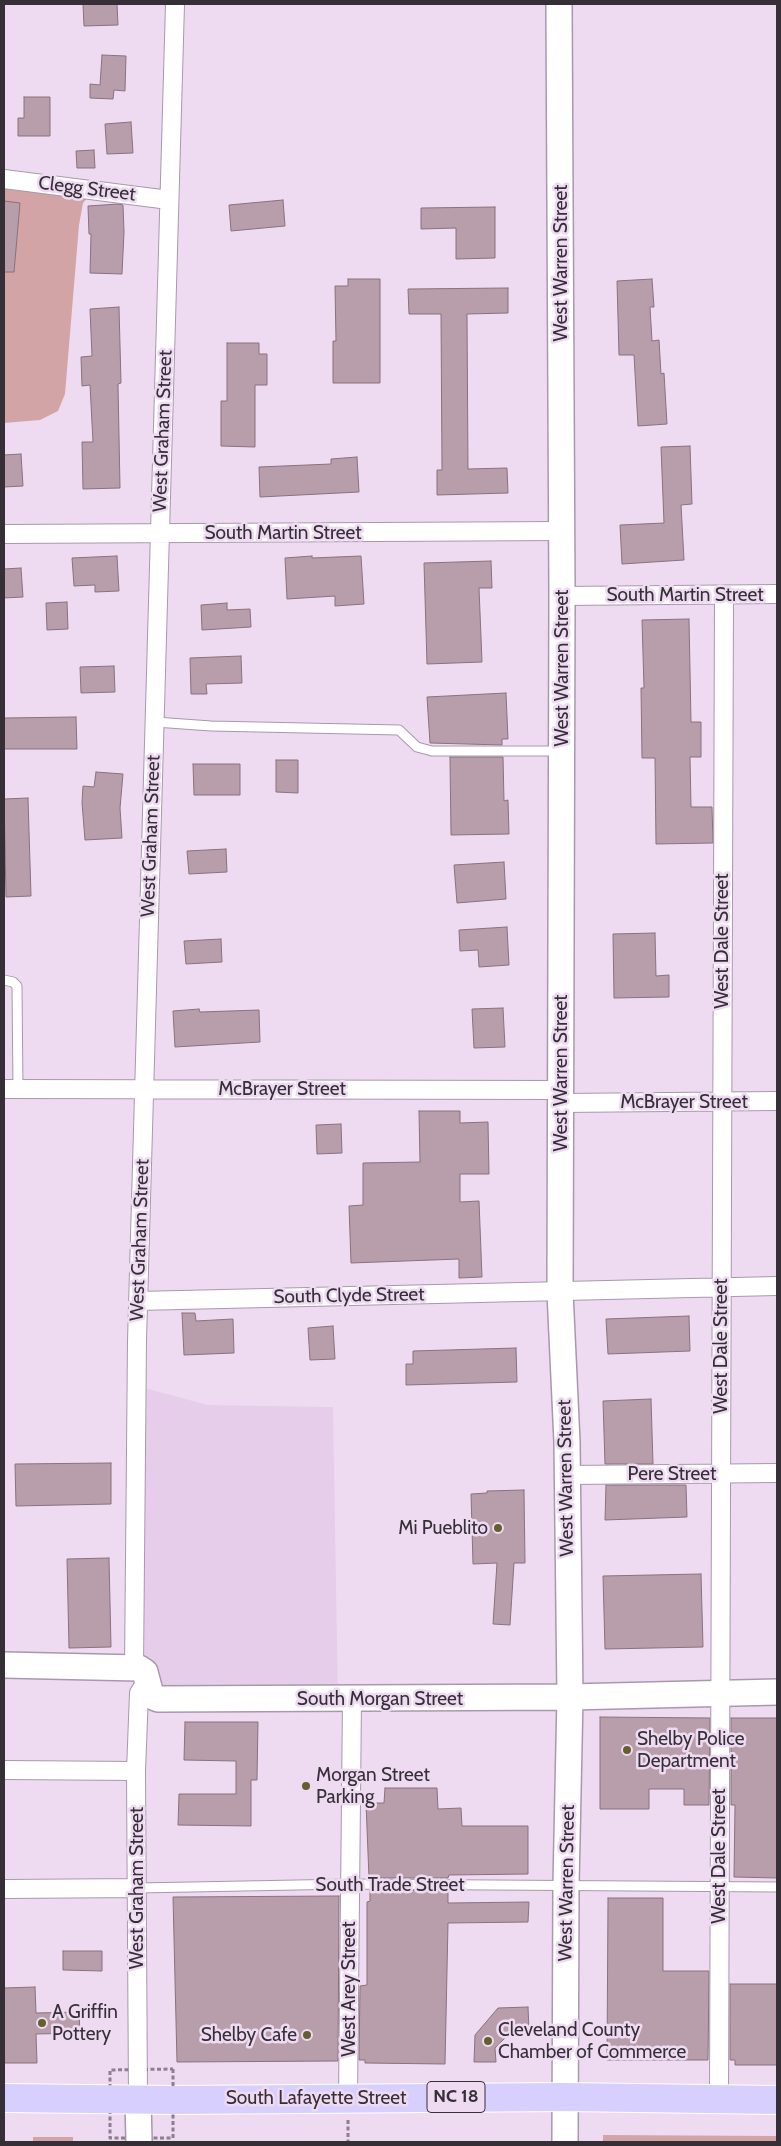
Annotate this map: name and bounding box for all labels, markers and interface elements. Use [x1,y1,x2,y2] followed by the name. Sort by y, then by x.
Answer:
[37,172,137,206] street label: Clegg Street
[550,184,572,342] street label: West Warren Street
[149,349,177,513] street label: West Graham Street
[204,522,362,544] street label: South Martin Street
[606,584,764,606] street label: South Martin Street
[551,589,573,747] street label: West Warren Street
[137,754,165,918] street label: West Graham Street
[711,873,733,1009] street label: West Dale Street
[550,994,572,1152] street label: West Warren Street
[218,1078,346,1100] street label: McBrayer Street
[620,1091,748,1113] street label: McBrayer Street
[126,1158,154,1322] street label: West Graham Street
[710,1278,732,1414] street label: West Dale Street
[273,1283,425,1309] street label: South Clyde Street
[553,1399,579,1557] street label: West Warren Street
[628,1463,716,1485] street label: Pere Street
[398,1517,488,1539] place label: Mi Pueblito
[492,1522,504,1534] marker: Mi Pueblito
[297,1688,463,1710] street label: South Morgan Street
[637,1728,745,1772] place label: Shelby Police Department
[621,1744,633,1756] marker: Shelby Police Department
[316,1764,430,1808] place label: Morgan Street Parking
[300,1780,312,1792] marker: Morgan Street Parking
[708,1788,730,1924] street label: West Dale Street
[554,1804,580,1962] street label: West Warren Street
[126,1807,148,1969] street label: West Graham Street
[315,1874,465,1896] street label: South Trade Street
[338,1921,360,2057] street label: West Arey Street
[52,2001,118,2045] place label: A Griffin Pottery
[36,2017,48,2029] marker: A Griffin Pottery
[498,2019,686,2063] place label: Cleveland County Chamber of Commerce
[201,2024,297,2046] place label: Shelby Cafe
[301,2029,313,2041] marker: Shelby Cafe
[482,2035,494,2047] marker: Cleveland County Chamber of Commerce
[427,2082,485,2112] road number: NC 18
[226,2087,406,2109] street label: South Lafayette Street

